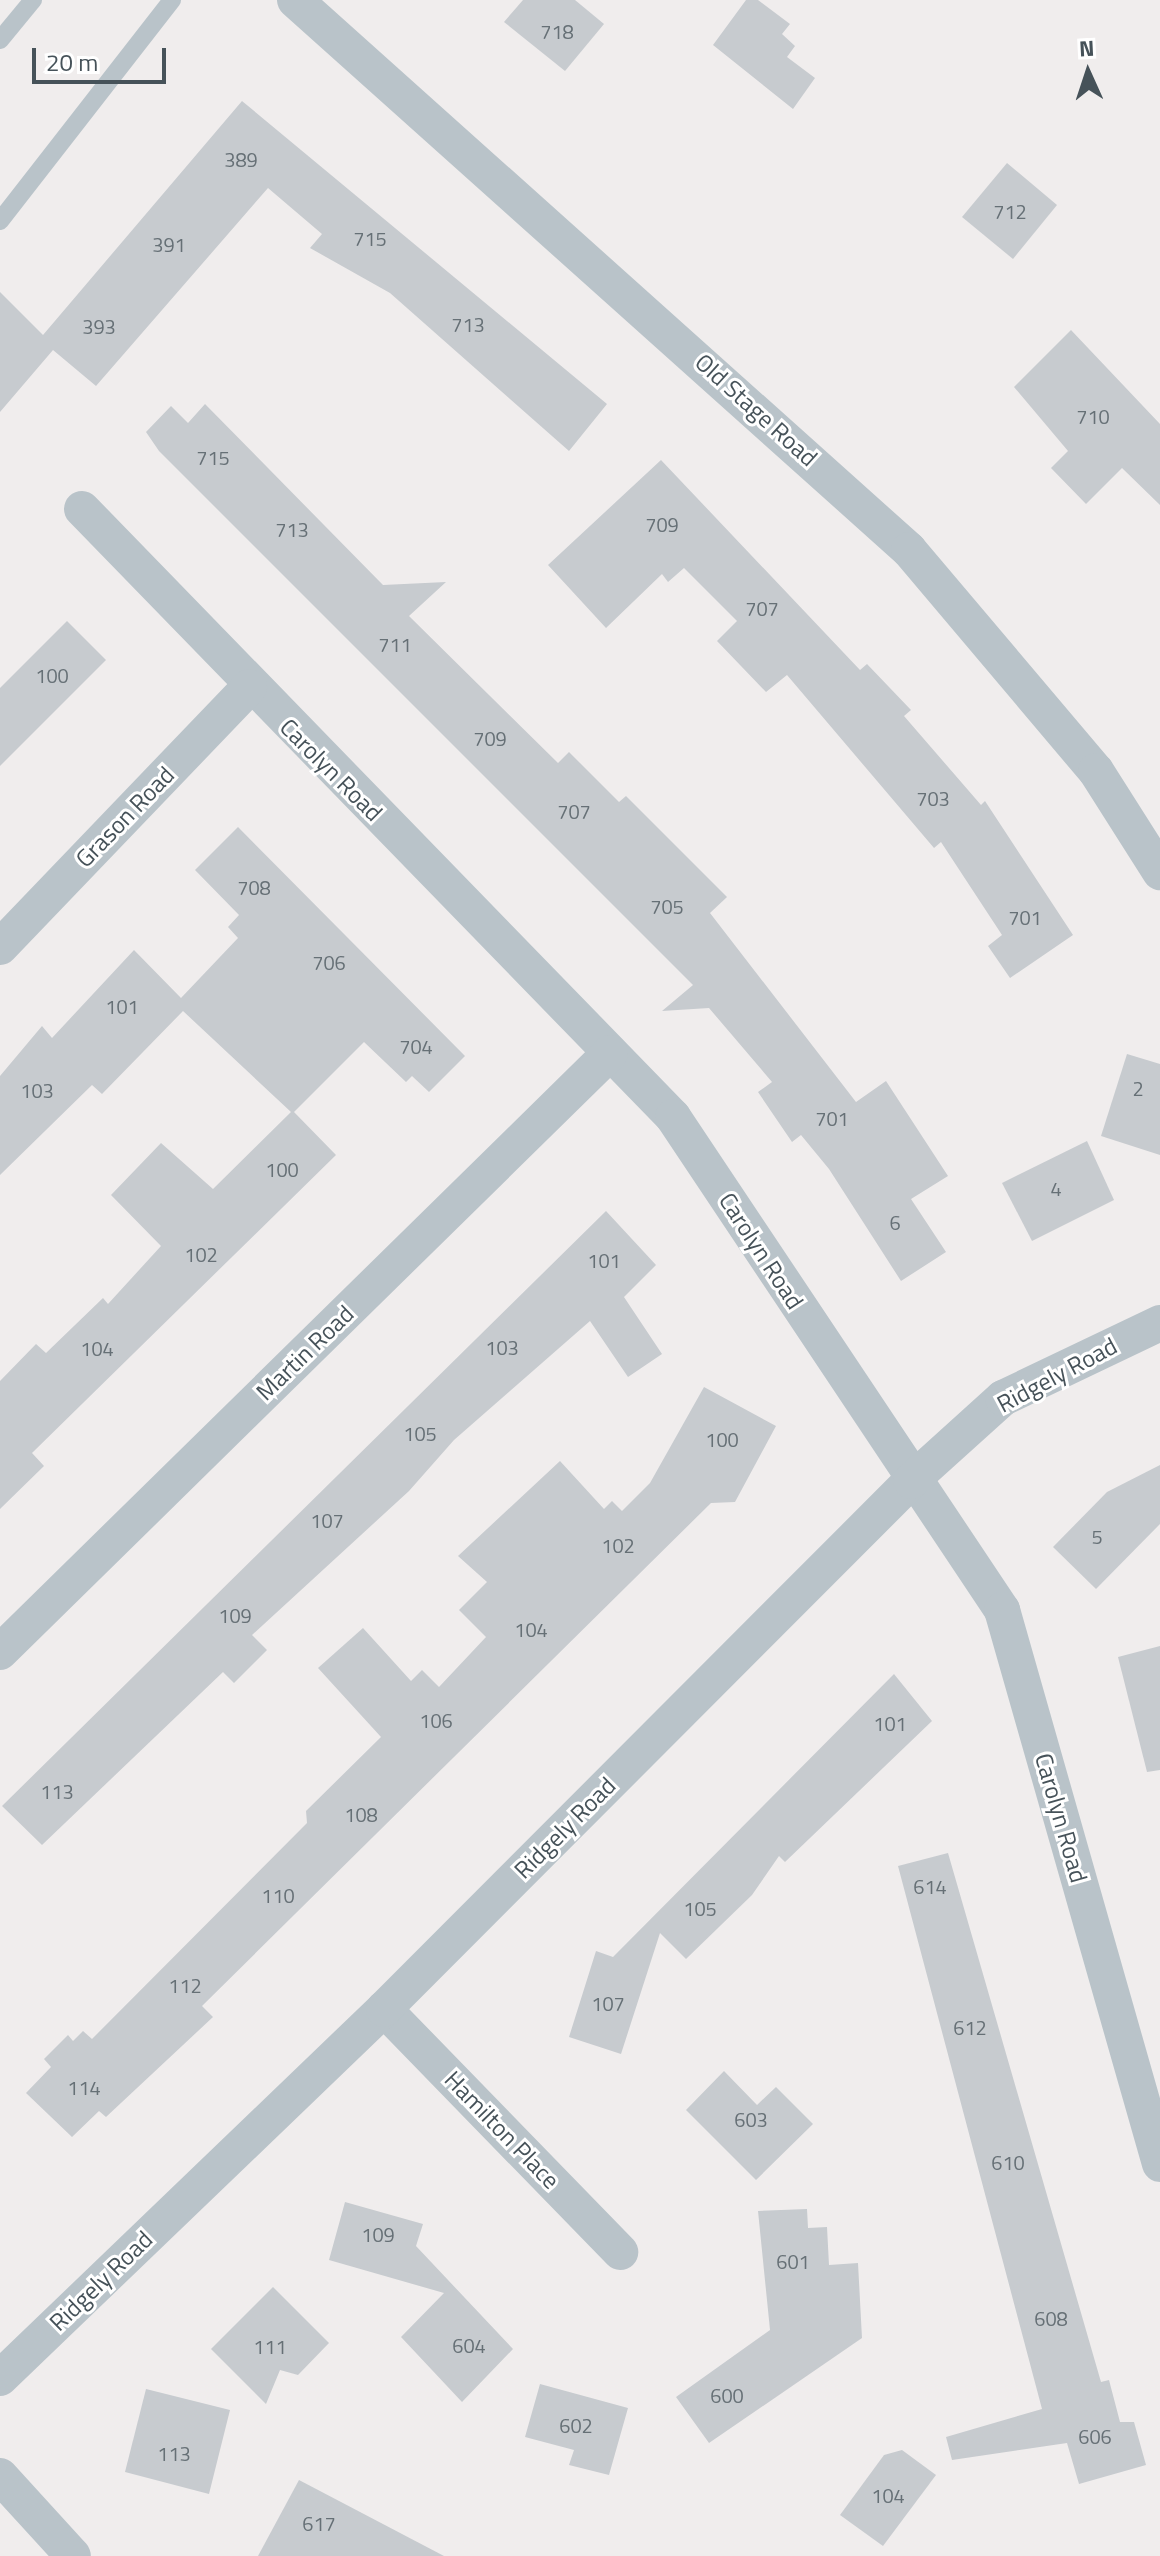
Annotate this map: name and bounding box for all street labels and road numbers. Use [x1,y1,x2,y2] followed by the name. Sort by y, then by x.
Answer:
[689,348,823,472] street label: Old Stage Road
[274,713,388,827] street label: Carolyn Road
[70,761,180,873] street label: Grason Road
[713,1187,809,1315] street label: Carolyn Road
[250,1299,360,1407] street label: Martin Road
[992,1331,1122,1419] street label: Ridgely Road
[1029,1750,1093,1886] street label: Carolyn Road
[508,1771,622,1885] street label: Ridgely Road
[439,2065,565,2195] street label: Hamilton Place
[44,2225,158,2337] street label: Ridgely Road

